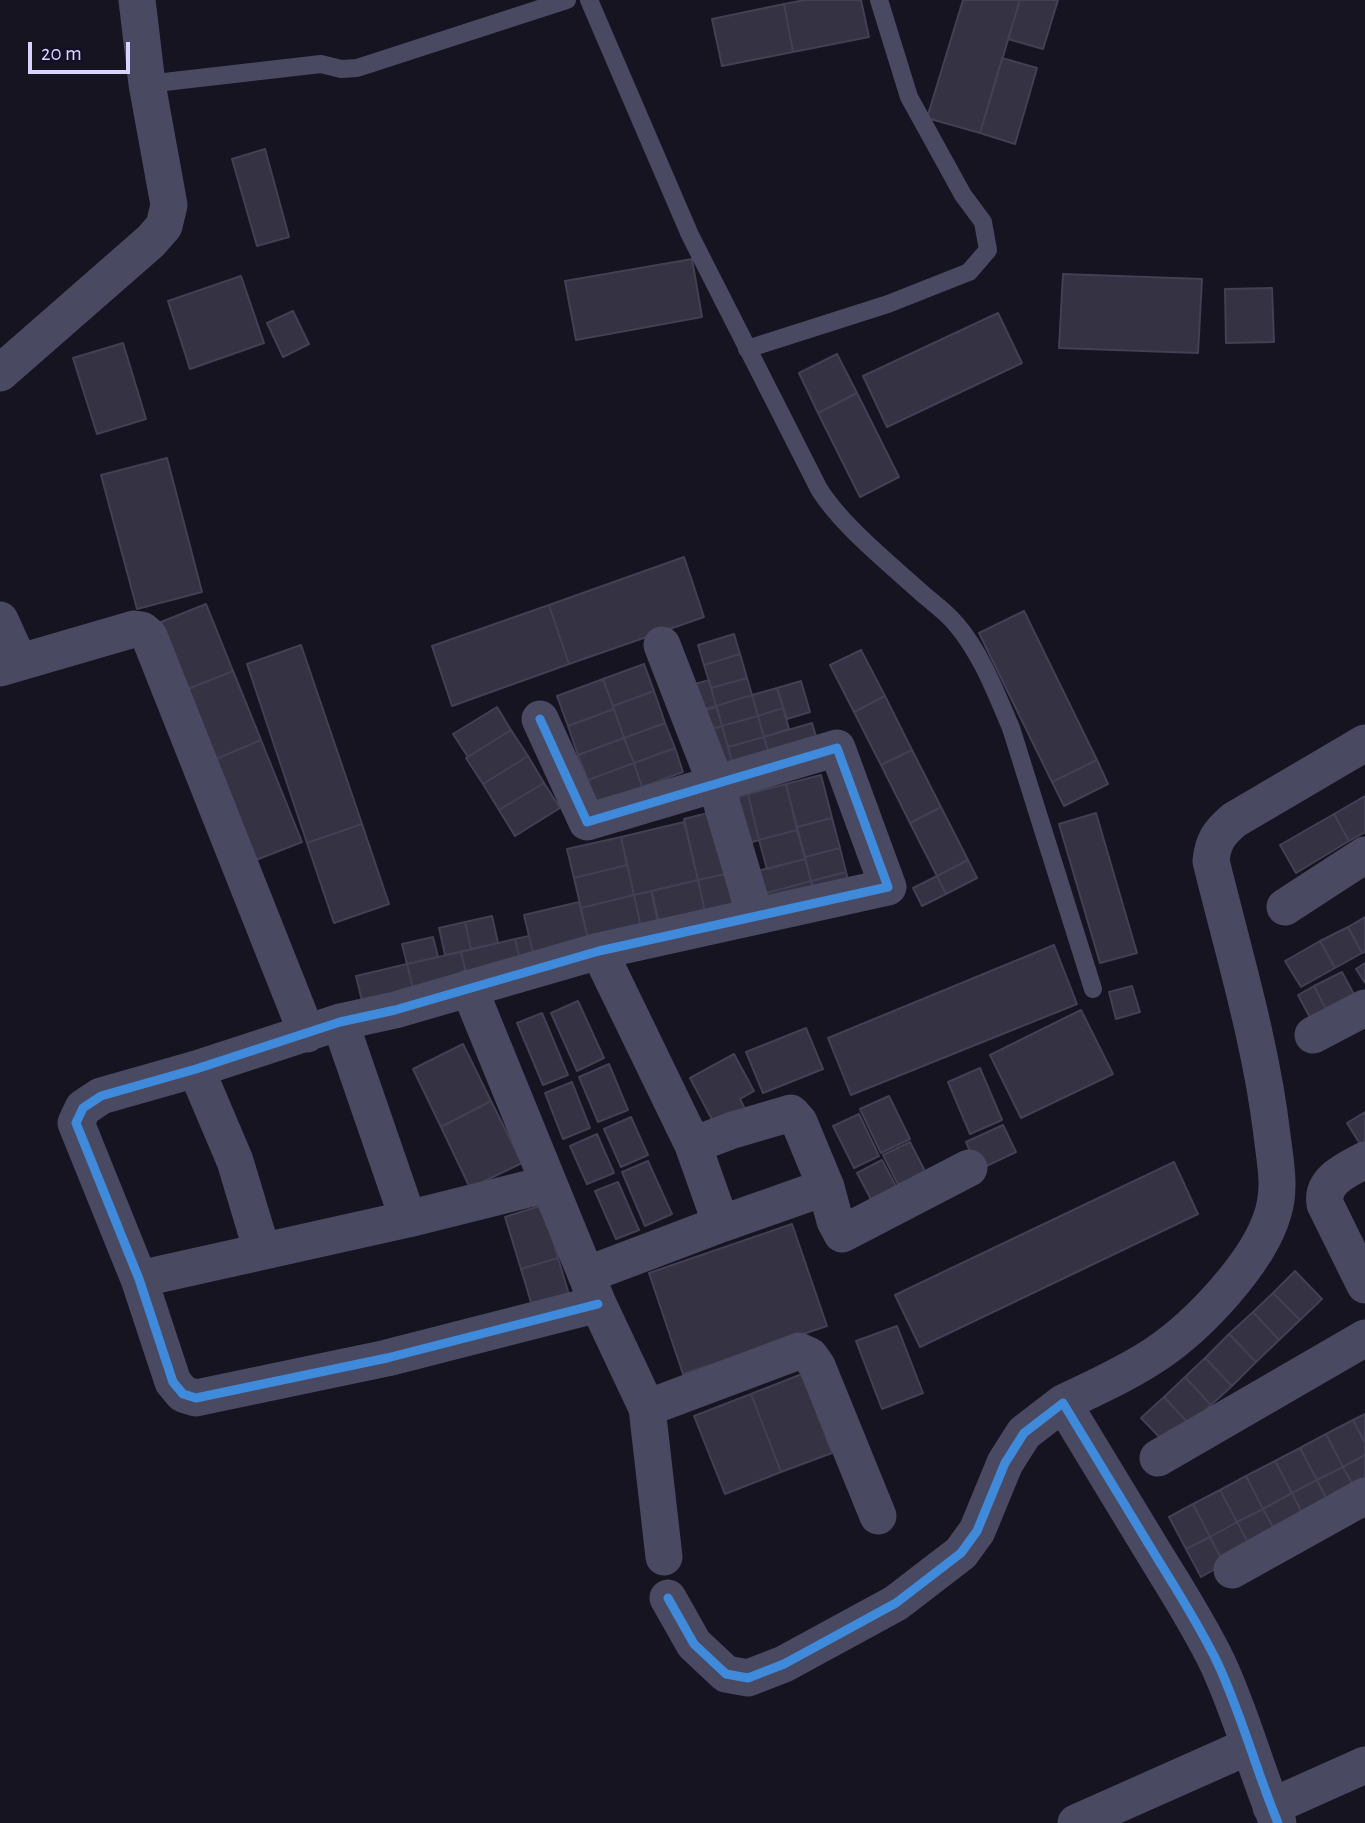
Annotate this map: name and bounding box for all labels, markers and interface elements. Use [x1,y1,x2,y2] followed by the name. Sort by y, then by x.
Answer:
[32,28,133,72] scale bar
[41,43,82,64] text: 20 m

